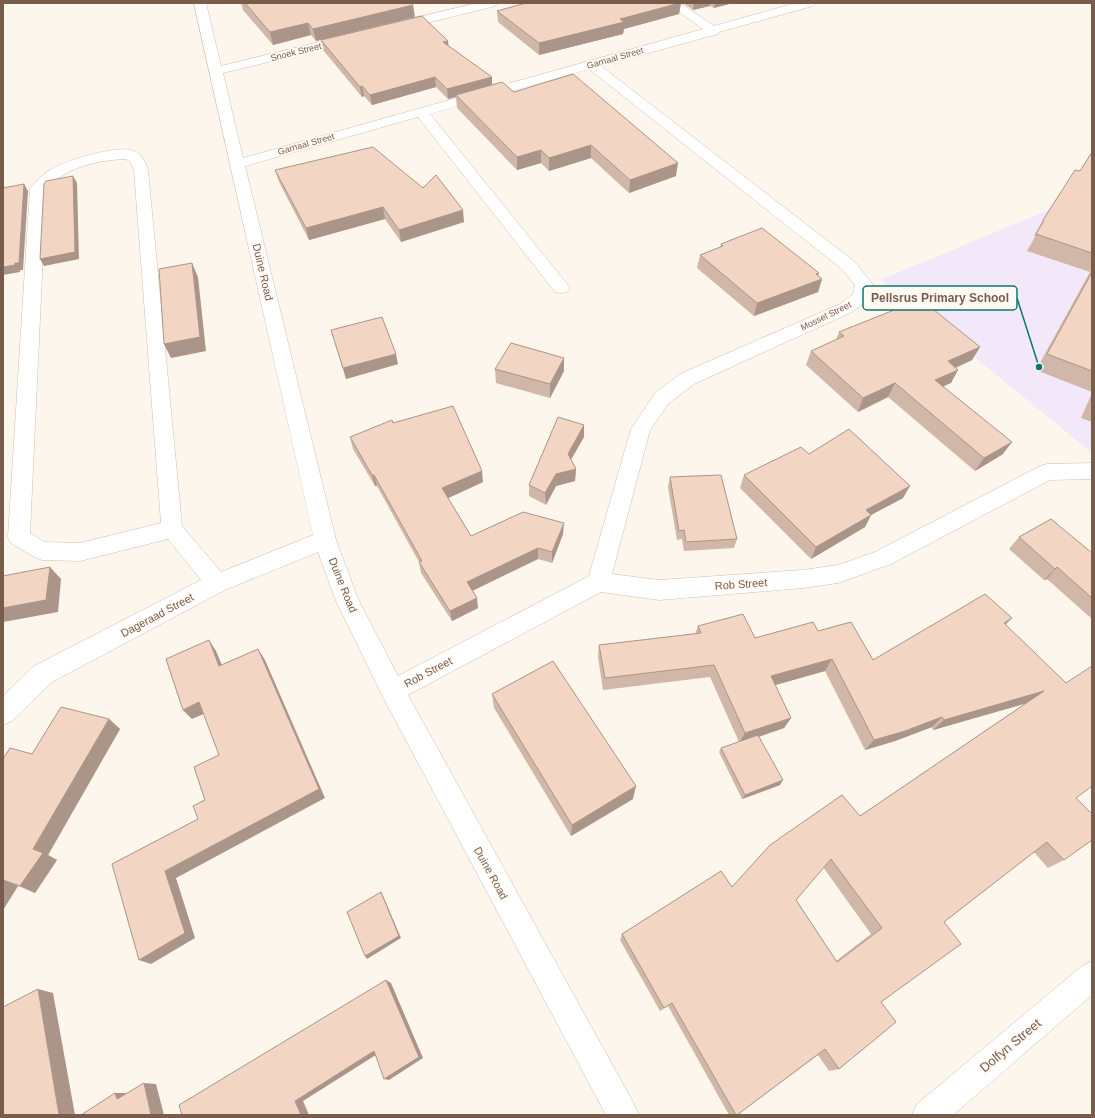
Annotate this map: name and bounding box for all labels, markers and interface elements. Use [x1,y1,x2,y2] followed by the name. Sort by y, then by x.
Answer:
[270,41,323,63] street label: Snoek Street
[585,45,645,71] street label: Garnaal Street
[276,131,336,157] street label: Garnaal Street
[251,242,275,302] street label: Duine Road
[863,286,1017,310] callout: Pellsrus Primary School
[871,291,1009,305] text: Pellsrus Primary School
[799,299,853,333] street label: Mossel Street
[327,556,359,614] street label: Duine Road
[714,576,768,592] street label: Rob Street
[119,591,195,639] street label: Dageraad Street
[402,654,454,690] street label: Rob Street
[472,845,510,901] street label: Duine Road
[977,1015,1044,1075] street label: Dolfyn Street

